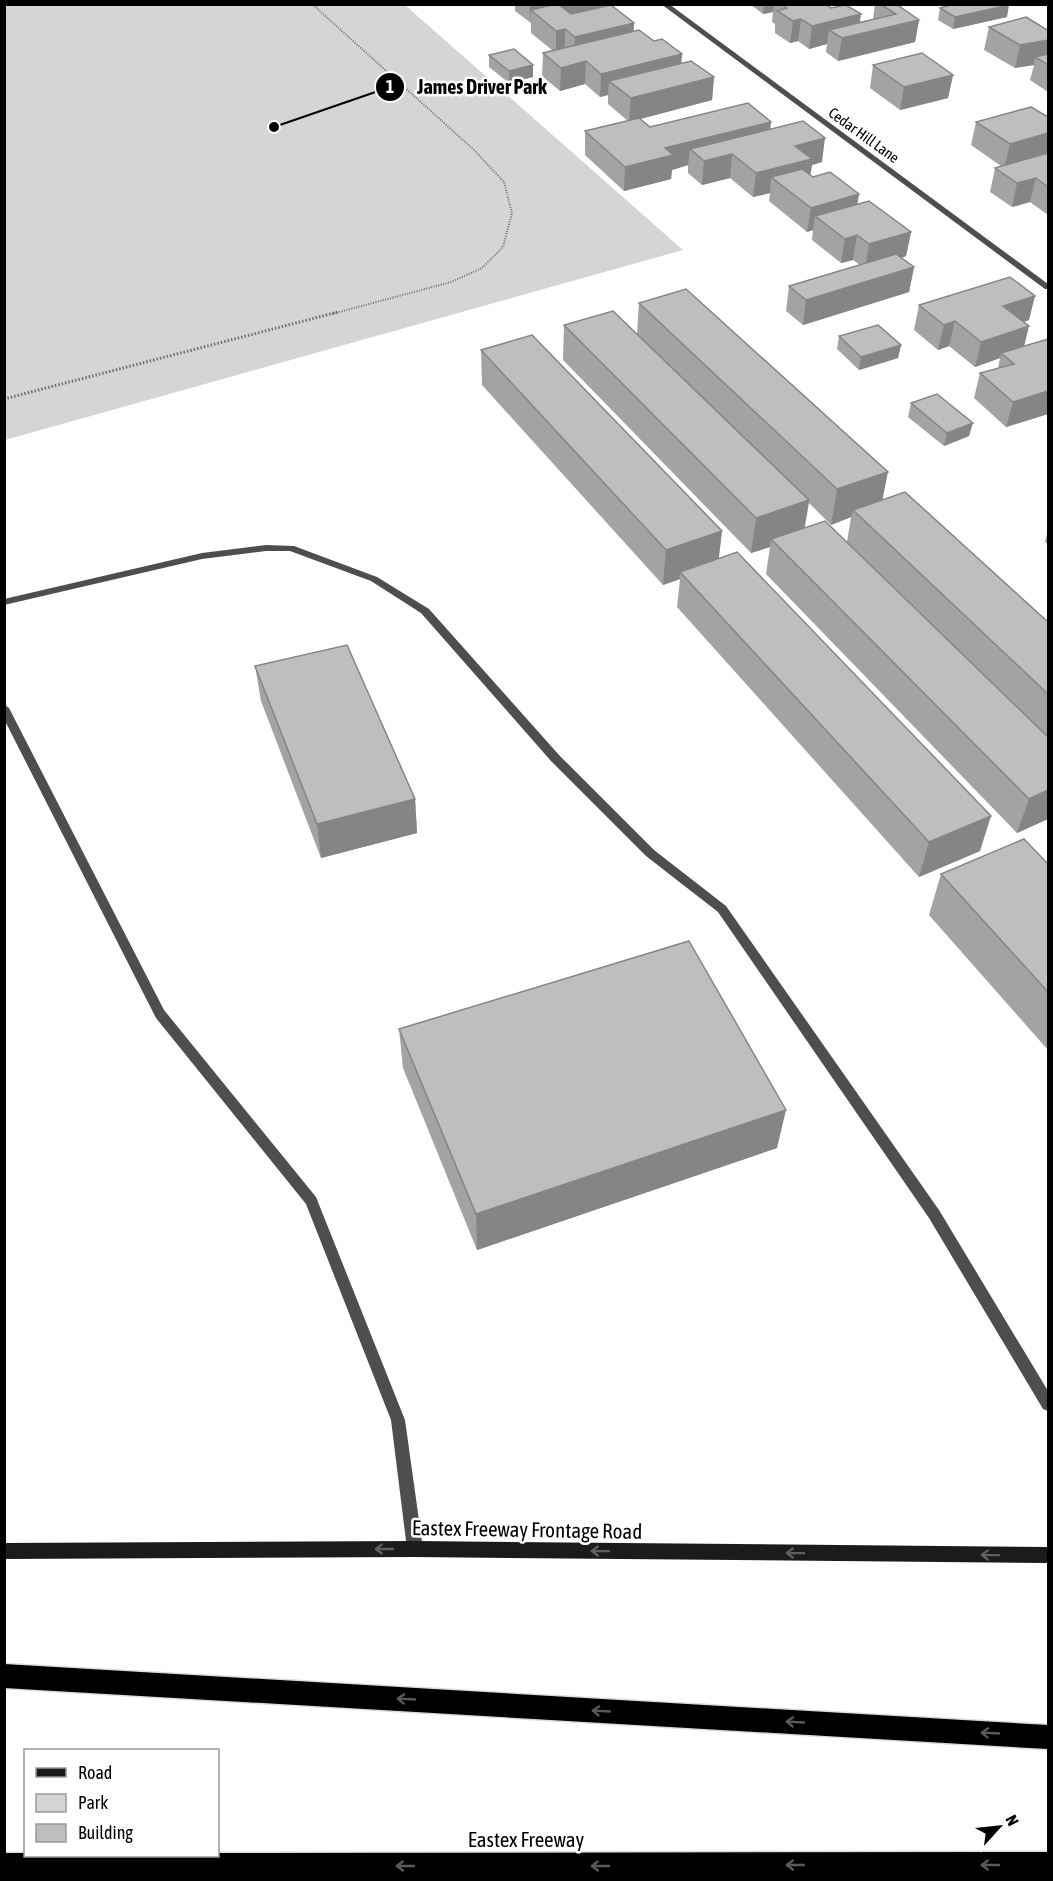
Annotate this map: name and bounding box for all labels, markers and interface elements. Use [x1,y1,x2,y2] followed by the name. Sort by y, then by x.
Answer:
[375,68,558,106] callout: James Driver Park
[416,75,547,98] text: James Driver Park
[386,76,394,97] text: 1
[825,104,903,166] street label: Cedar Hill Lane
[412,1515,642,1543] street label: Eastex Freeway Frontage Road
[375,1543,395,1555] one-way arrow
[591,1545,611,1557] one-way arrow
[786,1547,806,1559] one-way arrow
[981,1549,1001,1561] one-way arrow
[397,1694,417,1705] one-way arrow
[591,1705,611,1716] one-way arrow
[786,1716,806,1727] one-way arrow
[981,1728,1001,1739] one-way arrow
[24,1749,219,1857] legend
[78,1762,112,1783] text: Road
[78,1792,108,1813] text: Park
[969,1797,1029,1857] north arrow
[1002,1812,1023,1828] text: N
[78,1822,133,1843] text: Building
[468,1827,585,1851] street label: Eastex Freeway
[786,1859,806,1871] one-way arrow
[981,1859,1001,1871] one-way arrow
[396,1860,416,1872] one-way arrow
[591,1860,611,1872] one-way arrow

